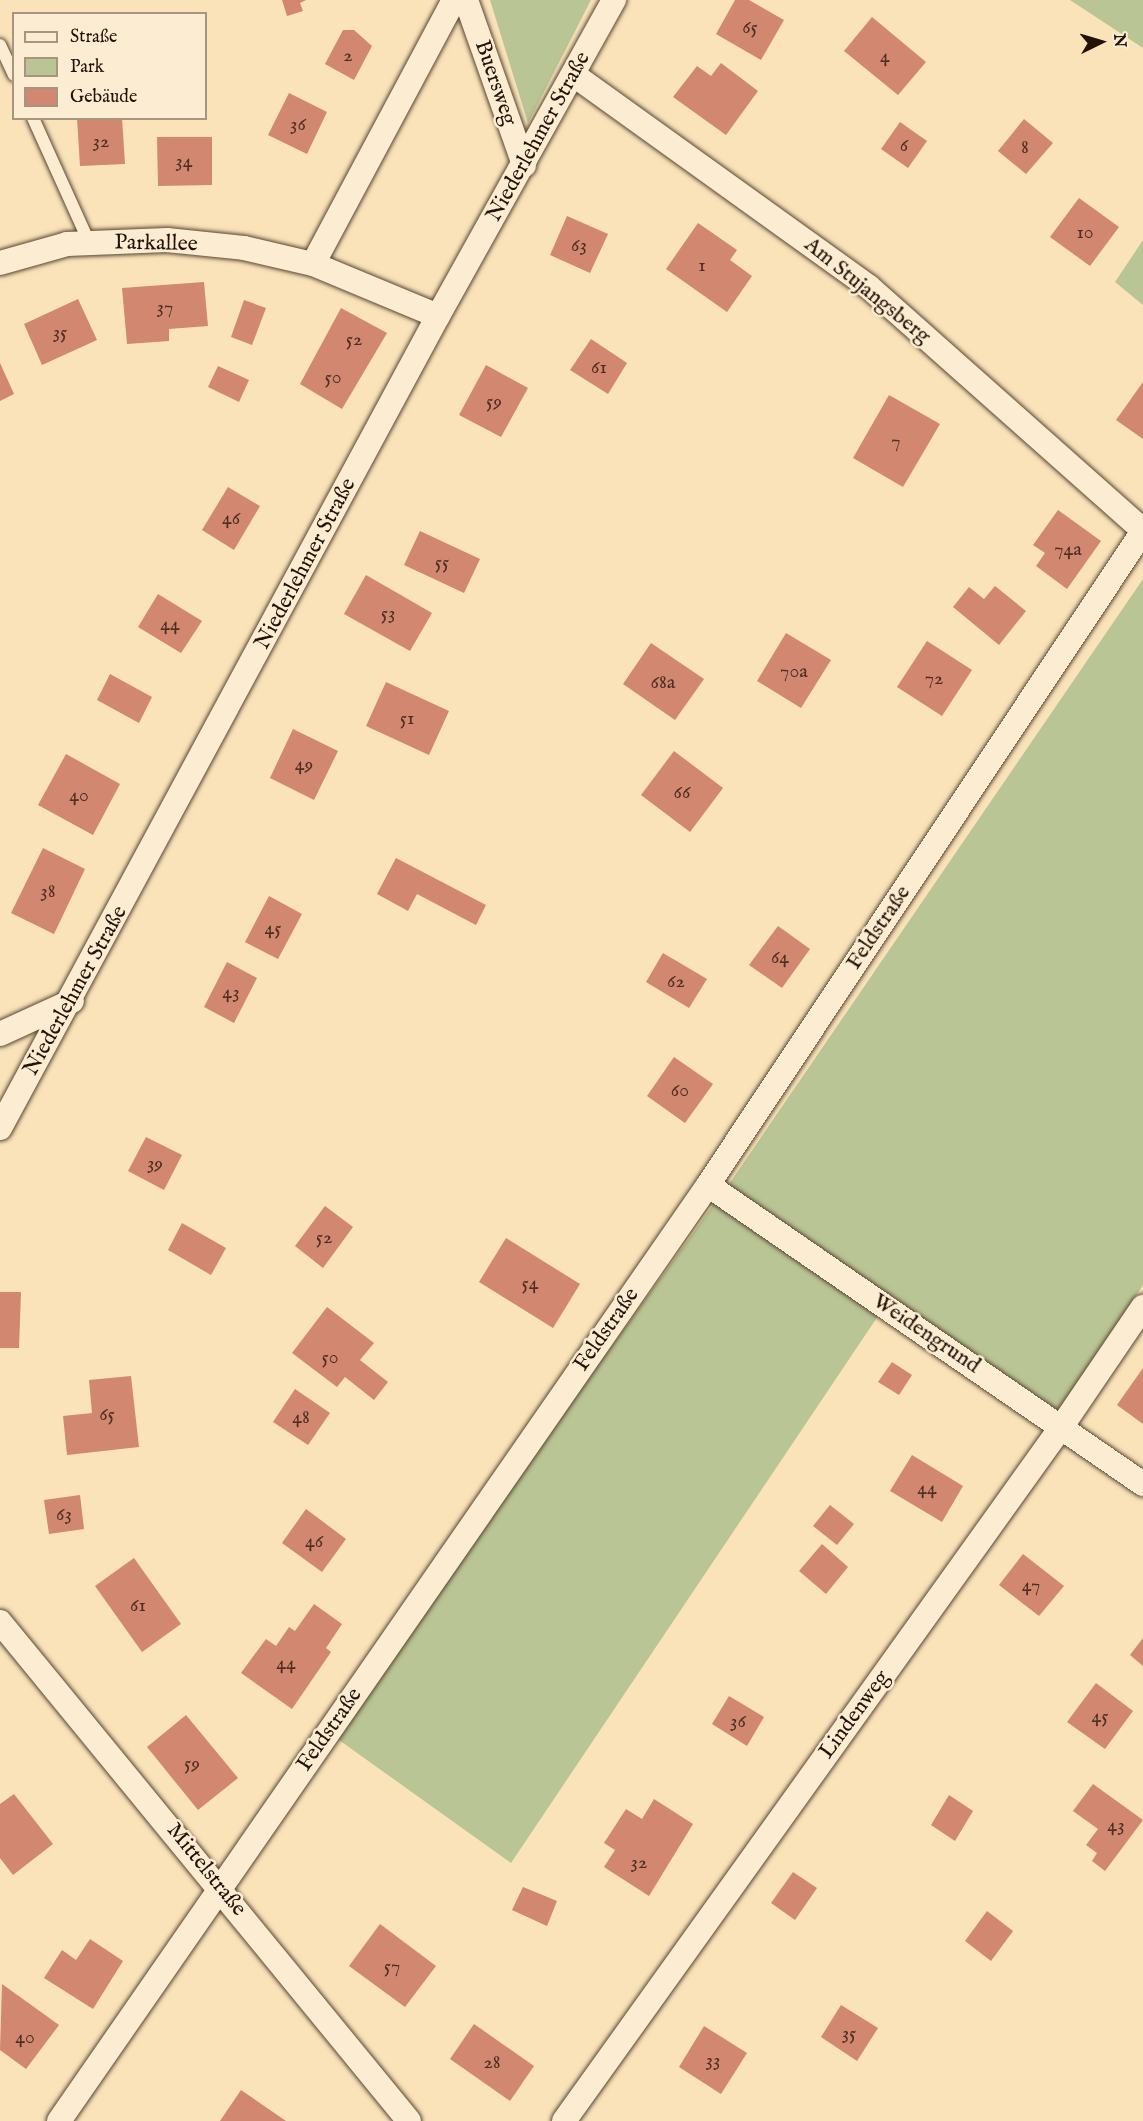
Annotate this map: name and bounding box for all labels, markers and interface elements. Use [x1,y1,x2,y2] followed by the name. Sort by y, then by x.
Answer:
[12,12,207,120] legend
[1071,12,1131,72] north arrow
[742,15,758,39] house number: 65
[70,26,117,49] text: Straße
[1108,33,1129,48] text: N
[468,37,522,129] street label: Buersweg
[343,43,353,67] house number: 2
[880,44,890,68] house number: 4
[481,47,597,227] street label: Niederlehmer Straße
[70,56,104,79] text: Park
[70,86,137,109] text: Gebäude
[290,112,306,136] house number: 36
[93,129,109,153] house number: 32
[900,133,908,157] house number: 6
[1021,135,1029,159] house number: 8
[175,149,193,173] house number: 34
[1076,220,1094,244] house number: 10
[114,230,198,258] street label: Parkallee
[799,232,935,350] street label: Am Stujangsberg
[571,233,587,257] house number: 63
[698,253,706,277] house number: 1
[157,295,173,319] house number: 37
[53,320,67,344] house number: 35
[346,327,362,351] house number: 52
[591,355,607,379] house number: 61
[325,365,341,389] house number: 50
[486,389,502,413] house number: 59
[891,429,901,453] house number: 7
[250,474,362,654] street label: Niederlehmer Straße
[222,506,240,530] house number: 46
[1054,537,1082,561] house number: 74a
[435,550,449,574] house number: 55
[381,601,395,625] house number: 53
[160,612,180,636] house number: 44
[780,659,808,683] house number: 70a
[925,666,943,690] house number: 72
[651,670,675,694] house number: 68a
[400,706,414,730] house number: 51
[295,752,313,776] house number: 49
[674,780,690,804] house number: 66
[69,783,89,807] house number: 40
[40,879,56,903] house number: 38
[841,881,917,975] street label: Feldstraße
[18,901,134,1081] street label: Niederlehmer Straße
[265,916,281,940] house number: 45
[771,945,789,969] house number: 64
[667,969,685,993] house number: 62
[222,980,240,1004] house number: 43
[671,1078,689,1102] house number: 60
[147,1151,163,1175] house number: 39
[316,1225,332,1249] house number: 52
[522,1271,538,1295] house number: 54
[569,1283,645,1377] street label: Feldstraße
[867,1288,985,1380] street label: Weidengrund
[322,1345,338,1369] house number: 50
[99,1402,115,1426] house number: 65
[292,1405,310,1429] house number: 48
[917,1476,937,1500] house number: 44
[56,1502,72,1526] house number: 63
[305,1529,323,1553] house number: 46
[1022,1573,1040,1597] house number: 47
[130,1593,146,1617] house number: 61
[276,1651,296,1675] house number: 44
[814,1666,896,1764] street label: Lindenweg
[292,1683,368,1777] street label: Feldstraße
[1092,1704,1108,1728] house number: 45
[730,1709,746,1733] house number: 36
[184,1751,200,1775] house number: 59
[1107,1813,1125,1837] house number: 43
[160,1818,252,1922] street label: Mittelstraße
[631,1850,647,1874] house number: 32
[384,1954,400,1978] house number: 57
[842,2021,856,2045] house number: 35
[15,2025,35,2049] house number: 40
[706,2048,720,2072] house number: 33
[483,2050,501,2074] house number: 28

